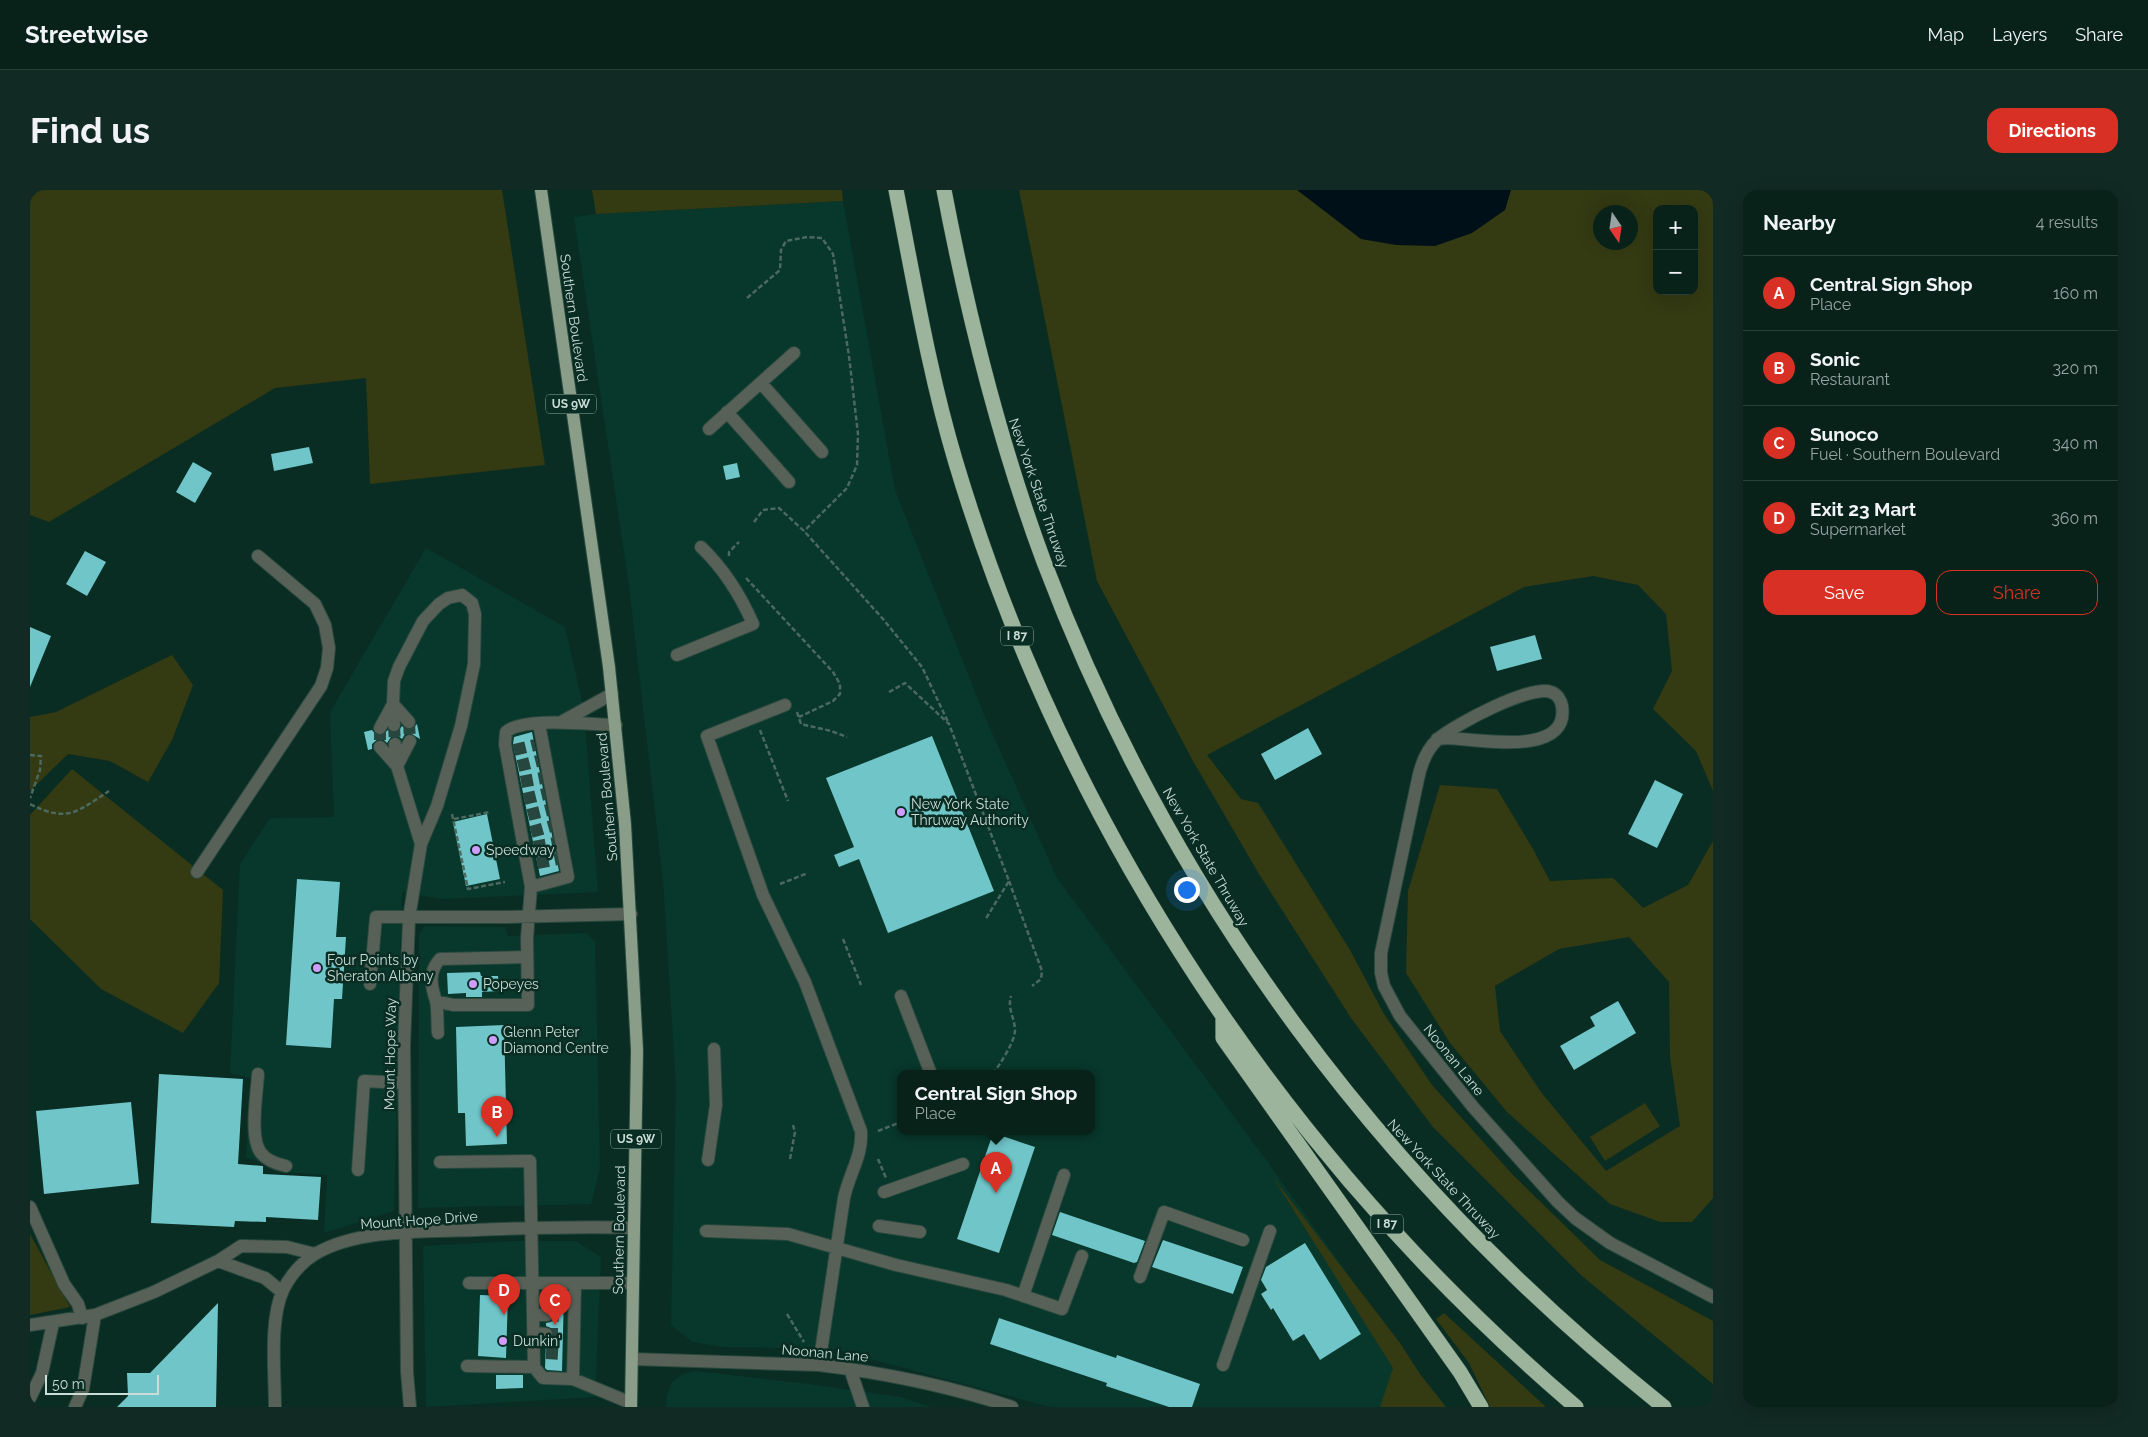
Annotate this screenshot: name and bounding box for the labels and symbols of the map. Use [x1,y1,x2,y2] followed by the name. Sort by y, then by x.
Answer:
[1593,205,1638,250] north arrow
[557,253,591,383] street label: Southern Boulevard
[546,394,596,413] road number: US 9W
[1006,416,1072,570] street label: New York State Thruway
[1001,626,1033,646] road number: I 87
[593,732,621,862] street label: Southern Boulevard
[1160,785,1253,930] street label: New York State Thruway
[911,796,1029,828] place label: New York State Thruway Authority
[895,806,907,818] marker: New York State Thruway Authority
[486,842,555,858] place label: Speedway
[470,844,482,856] marker: Speedway
[1174,877,1200,903] your location
[327,952,434,984] place label: Four Points by Sheraton Albany
[311,962,323,974] marker: Four Points by Sheraton Albany
[483,976,539,992] place label: Popeyes
[467,978,479,990] marker: Popeyes
[381,997,399,1110] street label: Mount Hope Way
[1420,1021,1488,1099] street label: Noonan Lane
[503,1024,609,1056] place label: Glenn Peter Diamond Centre
[487,1034,499,1046] marker: Glenn Peter Diamond Centre
[481,1096,513,1137] pin: B
[1384,1116,1504,1242] street label: New York State Thruway
[611,1130,661,1149] road number: US 9W
[980,1152,1012,1193] pin: A
[610,1165,628,1295] street label: Southern Boulevard
[360,1208,478,1232] street label: Mount Hope Drive
[1371,1214,1403,1234] road number: I 87
[488,1274,520,1315] pin: D
[539,1284,571,1325] pin: C
[513,1333,561,1349] place label: Dunkin'
[497,1335,509,1347] marker: Dunkin'
[781,1341,869,1365] street label: Noonan Lane
[45,1372,159,1395] scale bar

